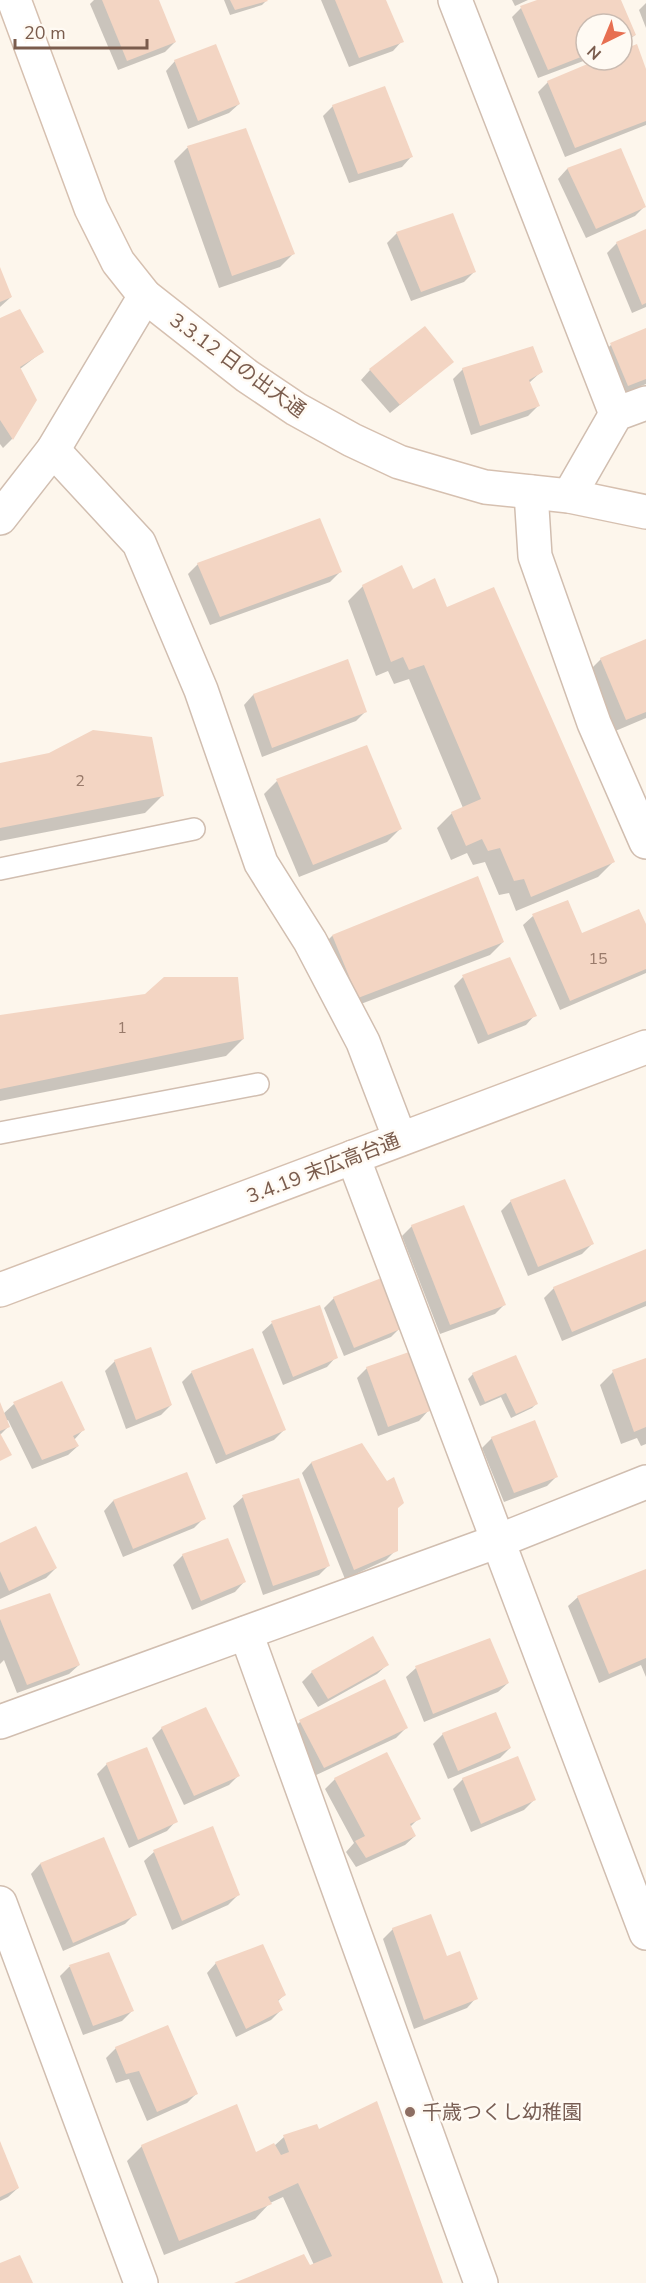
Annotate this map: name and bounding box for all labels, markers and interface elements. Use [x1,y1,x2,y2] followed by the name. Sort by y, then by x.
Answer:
[15,12,147,50] scale bar
[574,12,634,72] north arrow
[24,21,66,45] text: 20 m
[583,40,606,64] text: N
[164,307,311,424] street label: 3.3.12 日の出大通
[75,770,85,792] house number: 2
[588,948,608,970] house number: 15
[117,1017,127,1039] house number: 1
[243,1127,404,1210] street label: 3.4.19 末広高台通
[422,2099,582,2126] place label: 千歳つくし幼稚園
[403,2105,417,2119] marker: 千歳つくし幼稚園

